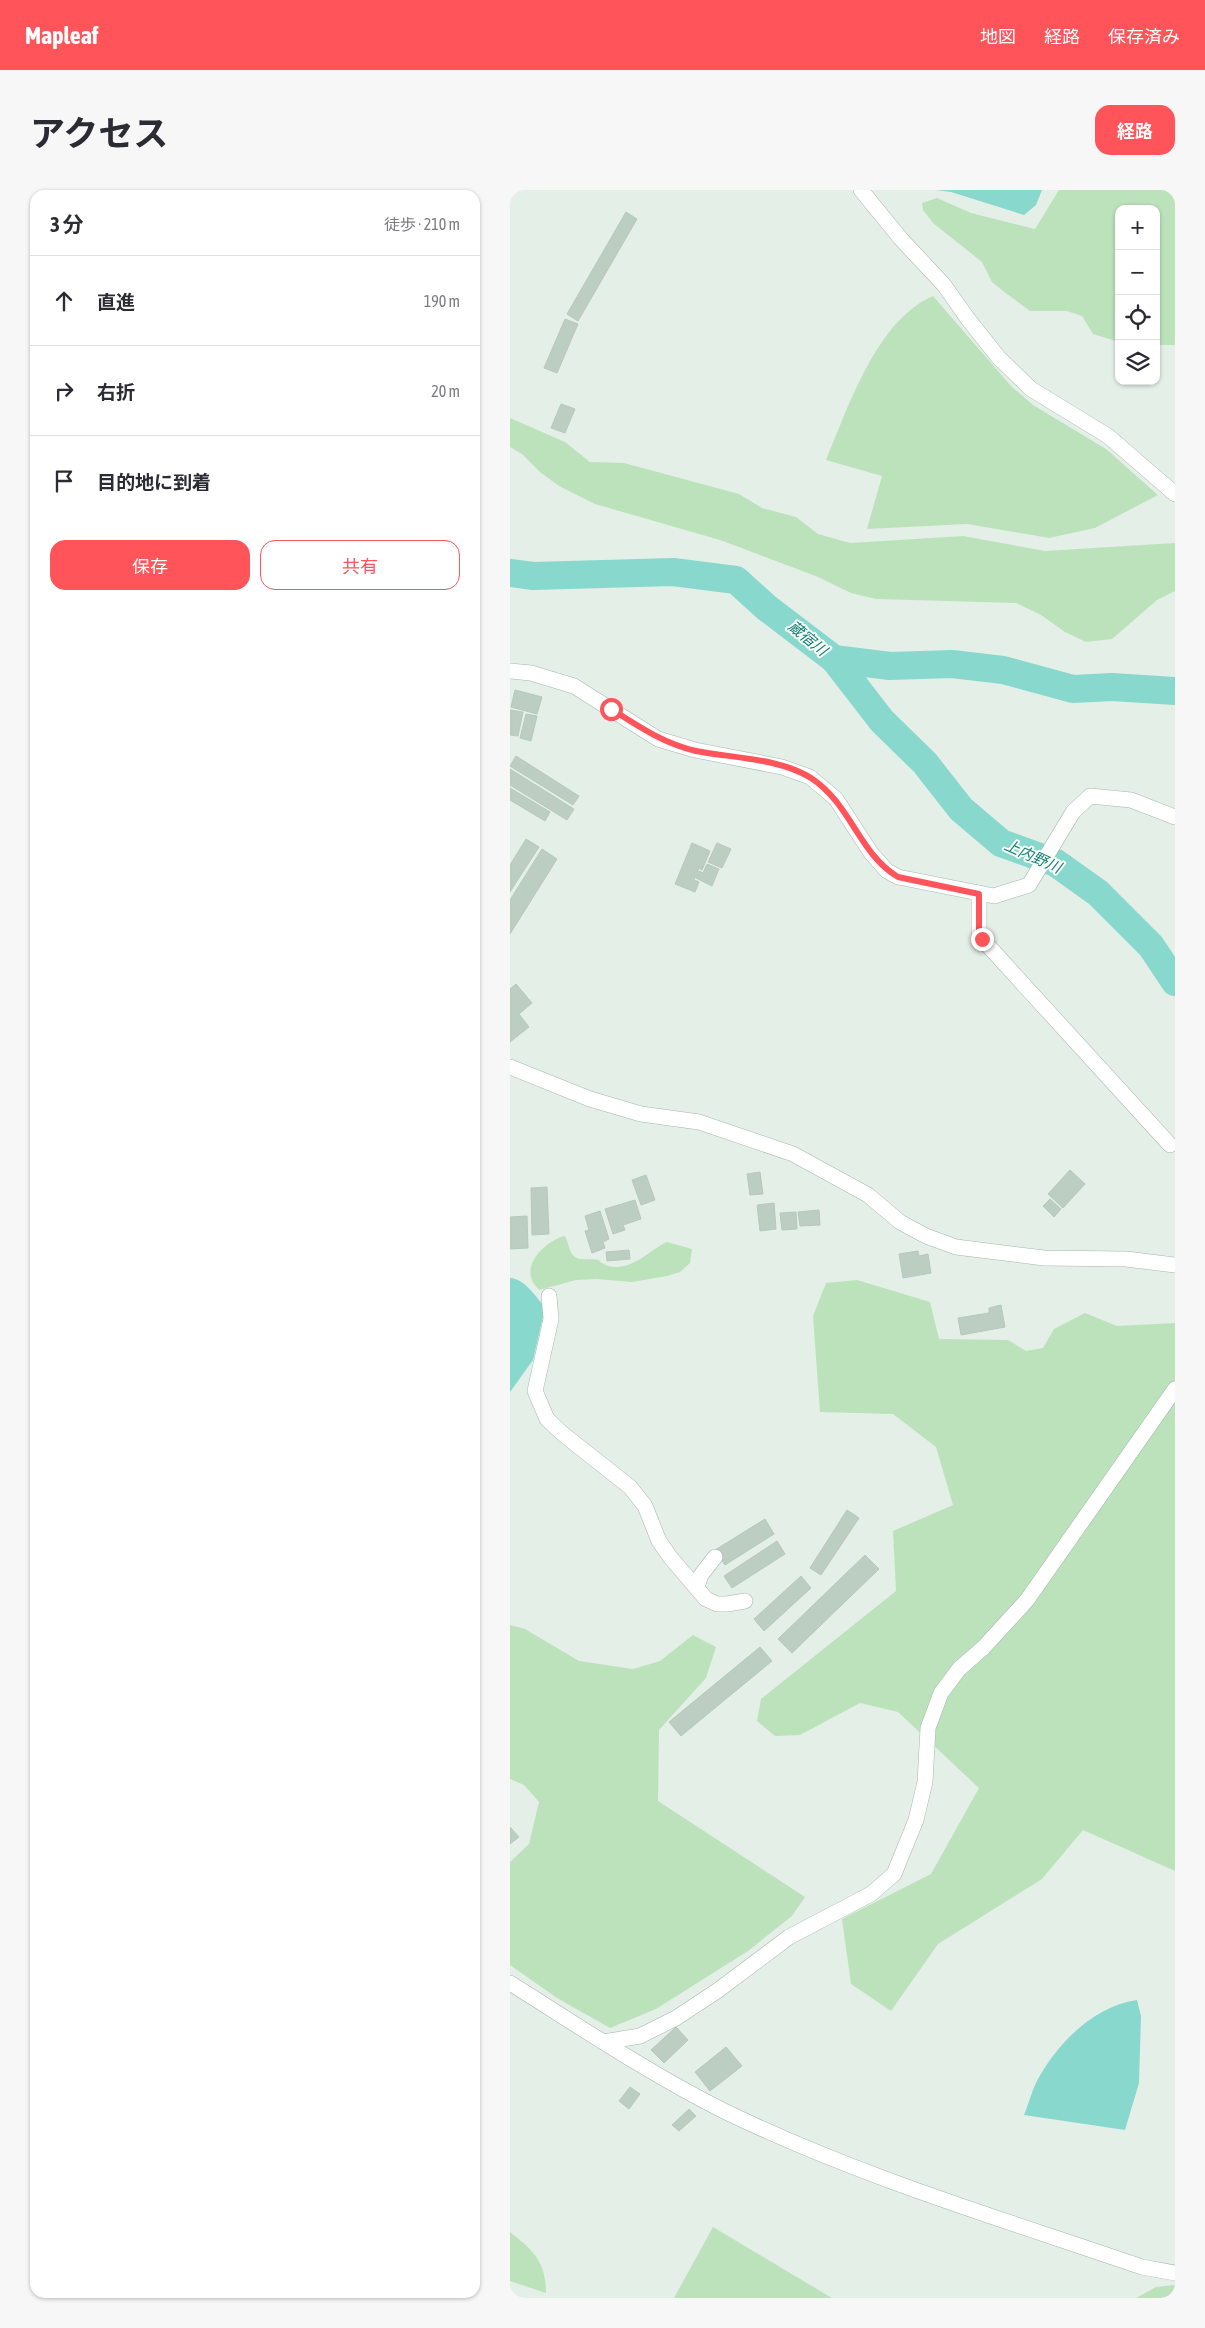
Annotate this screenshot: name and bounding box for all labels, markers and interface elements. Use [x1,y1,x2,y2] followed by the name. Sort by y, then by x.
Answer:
[25,22,98,49] text: Mapleaf
[980,26,1016,47] text: 地図
[1044,26,1080,47] text: 経路
[1108,26,1180,47] text: 保存済み
[1095,105,1175,155] button: 経路
[30,113,168,153] text: アクセス
[1115,205,1160,385] map controls
[1115,205,1160,250] button: +
[50,212,84,236] text: 3 分
[384,215,460,233] text: 徒歩 · 210 m
[1115,250,1160,295] button: −
[50,287,78,315] icon: ahead
[97,291,135,313] text: 直進
[424,292,460,310] text: 190 m
[1115,295,1160,340] button: locate
[1115,340,1160,385] button: layers
[50,377,78,405] icon: right
[97,381,135,403] text: 右折
[431,382,460,400] text: 20 m
[50,467,78,495] icon: arrive
[97,471,211,493] text: 目的地に到着
[50,540,250,590] button: 保存
[260,540,460,590] button: 共有
[785,617,832,660] water label: 蔵宿川
[600,698,623,721] route start
[1002,836,1066,877] water label: 上内野川
[971,928,994,951] route end

